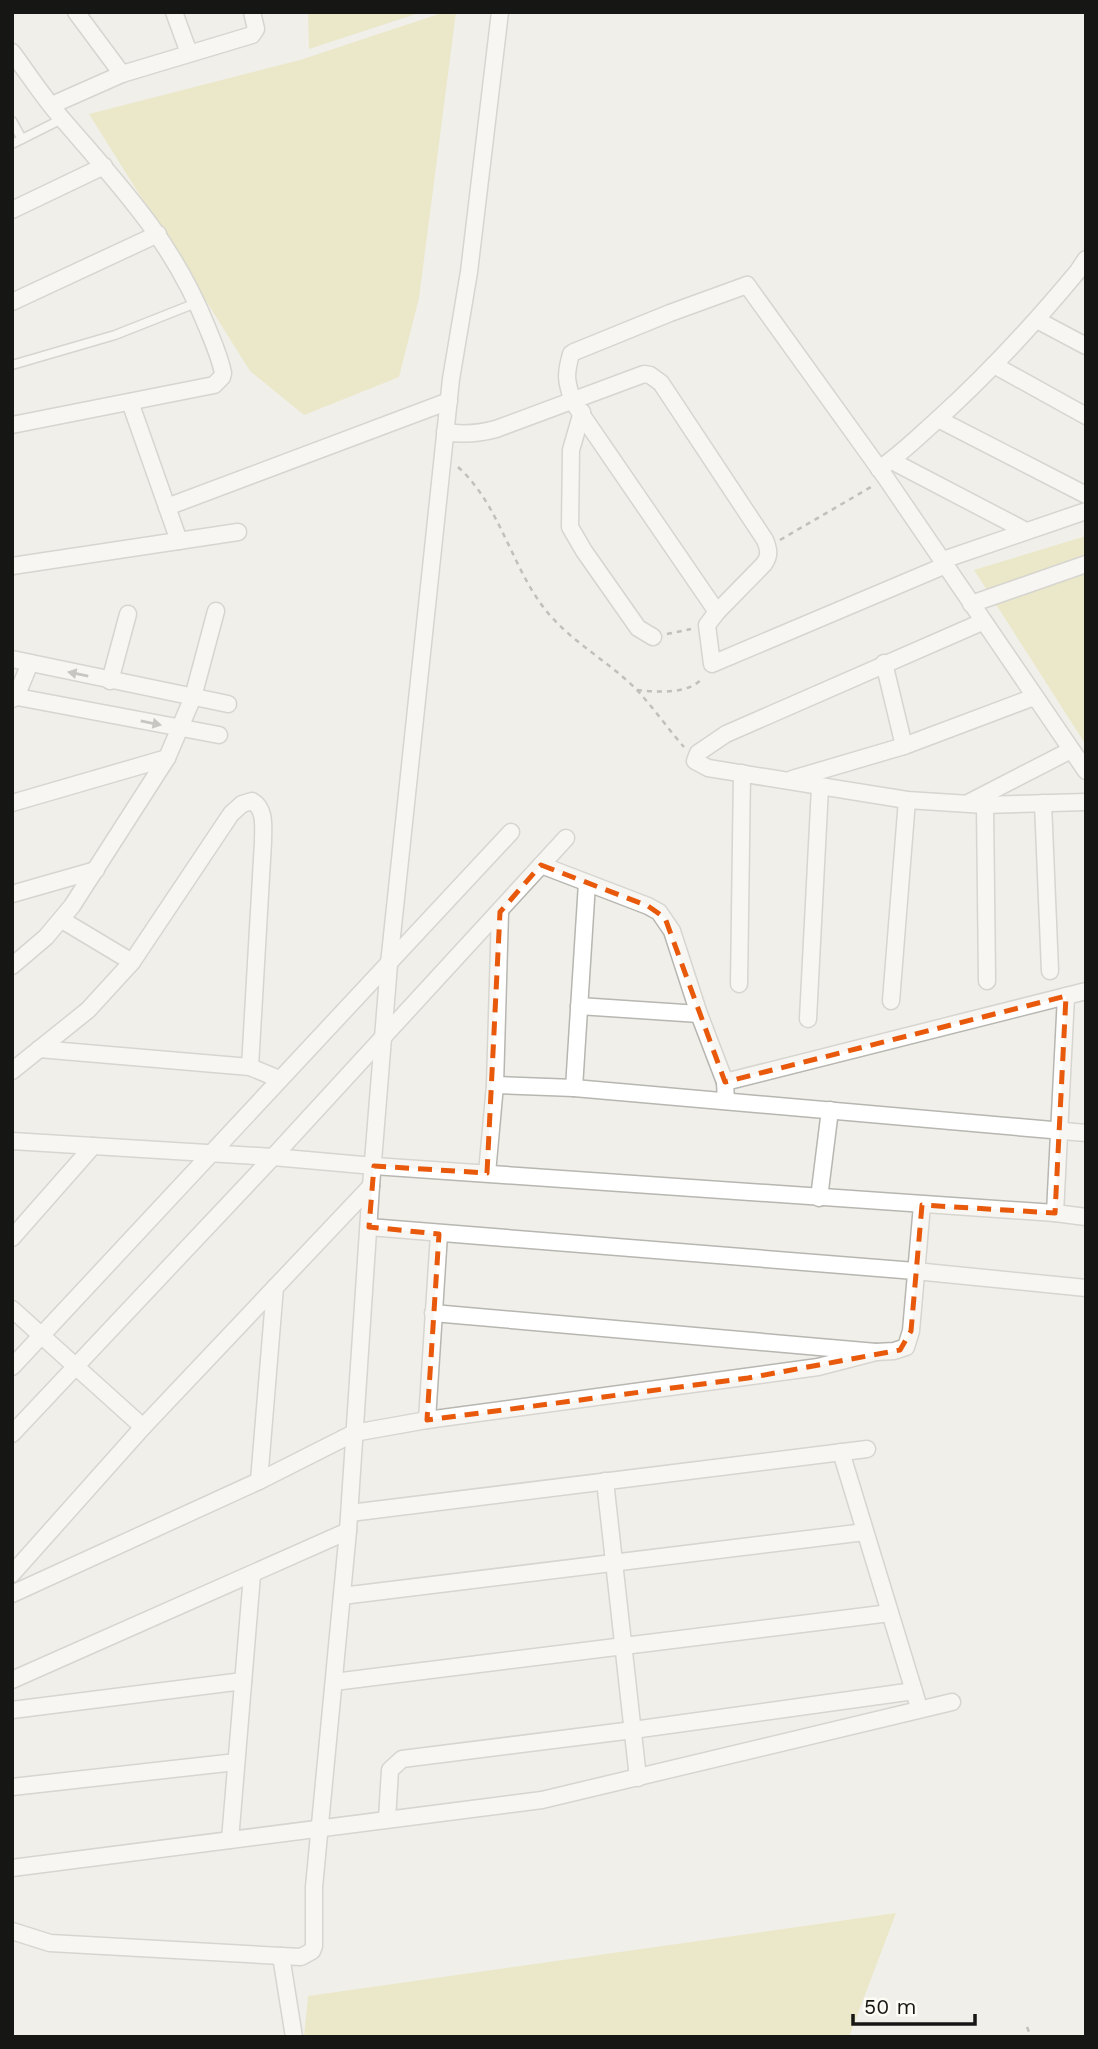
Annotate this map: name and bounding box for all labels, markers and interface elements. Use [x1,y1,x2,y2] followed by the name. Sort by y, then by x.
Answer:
[67,668,89,679] one-way arrow
[140,717,162,728] one-way arrow
[853,1982,976,2026] scale bar
[864,1994,916,2019] text: 50 m

